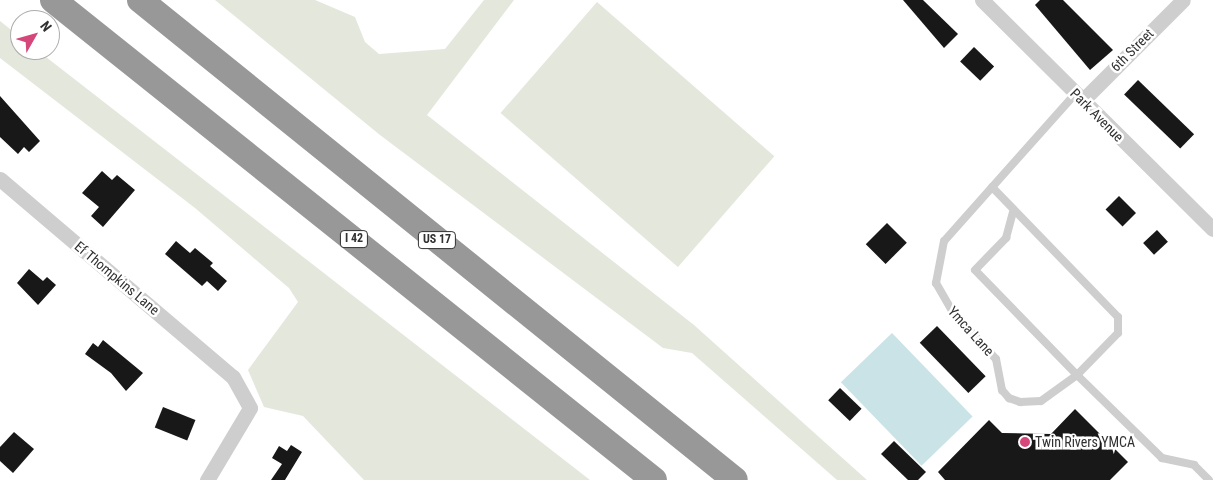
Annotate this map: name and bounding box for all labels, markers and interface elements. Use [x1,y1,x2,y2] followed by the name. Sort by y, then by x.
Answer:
[10,10,60,60] north arrow
[37,18,55,35] text: N
[1107,25,1157,75] street label: 6th Street
[1067,85,1127,145] street label: Park Avenue
[339,230,369,248] road number: I 42
[417,230,457,250] road number: US 17
[71,238,163,318] street label: Ef Thompkins Lane
[944,303,998,359] street label: Ymca Lane
[1035,434,1135,450] place label: Twin Rivers YMCA
[1019,436,1031,448] marker: Twin Rivers YMCA

